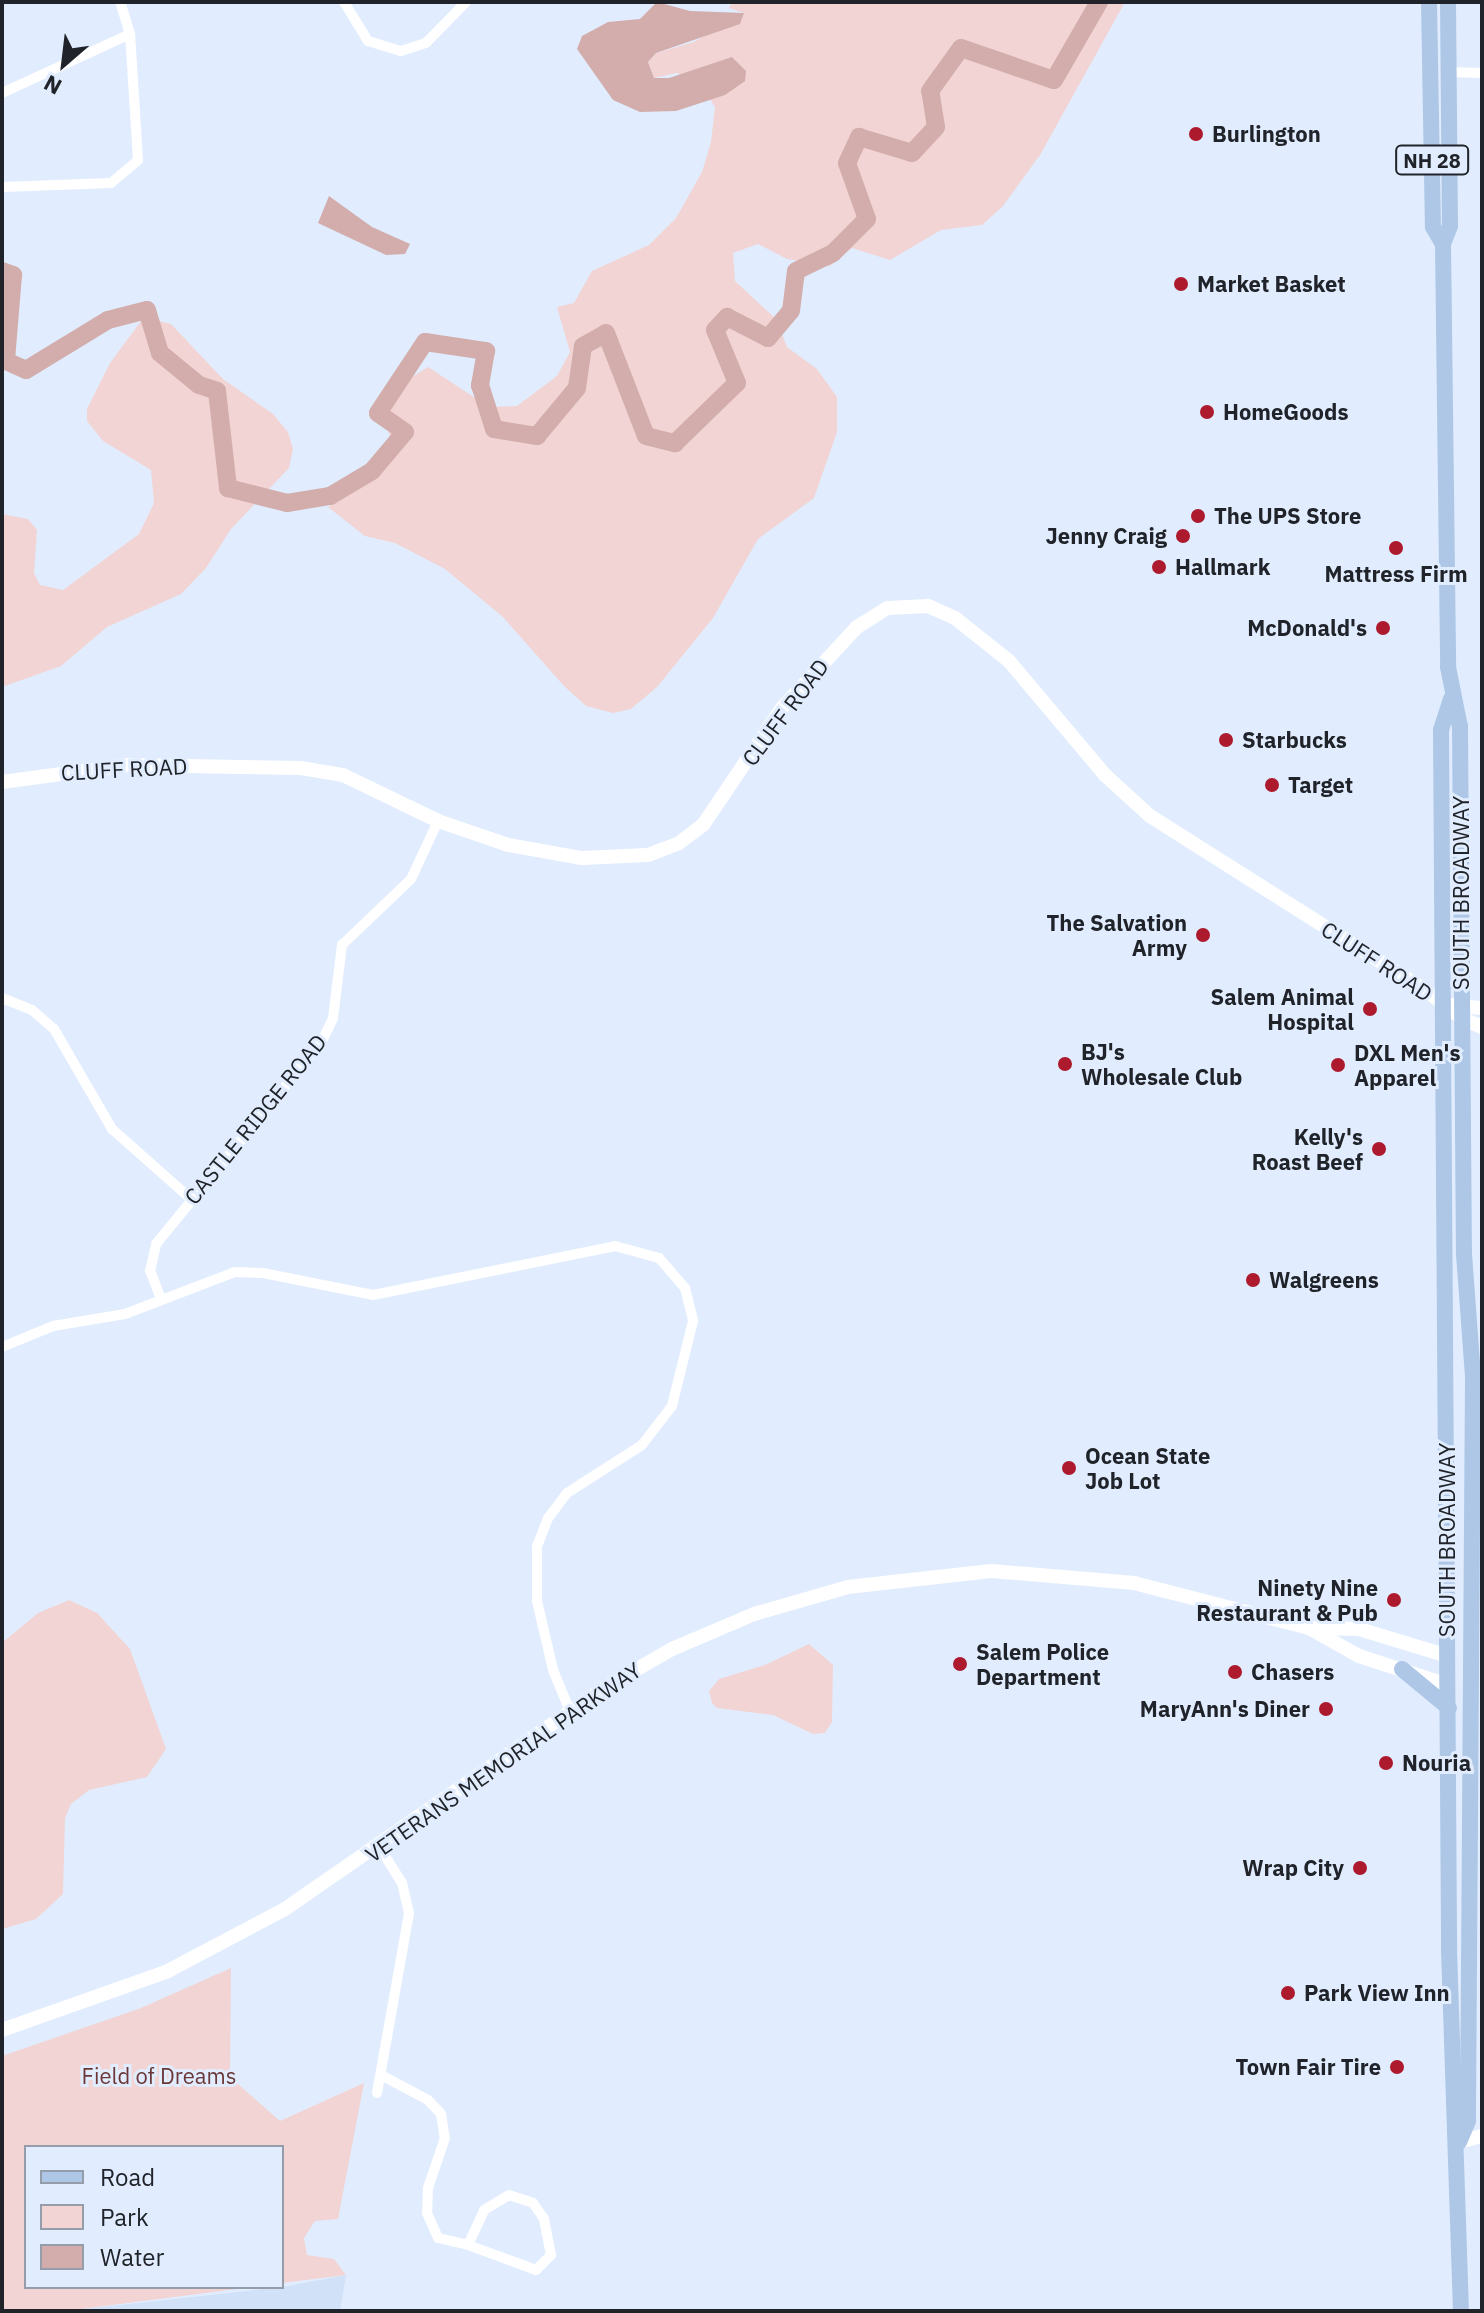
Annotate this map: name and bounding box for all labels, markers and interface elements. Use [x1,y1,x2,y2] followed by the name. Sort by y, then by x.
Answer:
[24,24,104,104] north arrow
[39,69,66,102] text: N
[1212,121,1321,147] place label: Burlington
[1187,125,1205,143] marker: Burlington
[1394,144,1470,176] road number: NH 28
[1197,271,1346,297] place label: Market Basket
[1172,275,1190,293] marker: Market Basket
[1223,399,1348,425] place label: HomeGoods
[1198,403,1216,421] marker: HomeGoods
[1214,503,1361,529] place label: The UPS Store
[1189,507,1207,525] marker: The UPS Store
[1045,523,1167,549] place label: Jenny Craig
[1174,527,1192,545] marker: Jenny Craig
[1387,539,1405,557] marker: Mattress Firm
[1175,554,1270,580] place label: Hallmark
[1150,558,1168,576] marker: Hallmark
[1324,561,1468,587] place label: Mattress Firm
[1247,615,1367,641] place label: McDonald's
[1374,619,1392,637] marker: McDonald's
[736,653,834,771] street label: CLUFF ROAD
[1242,727,1347,753] place label: Starbucks
[1217,731,1235,749] marker: Starbucks
[60,753,188,785] street label: CLUFF ROAD
[1288,772,1353,798] place label: Target
[1263,776,1281,794] marker: Target
[1448,796,1474,990] street label: SOUTH BROADWAY
[1046,909,1187,960] place label: The Salvation Army
[1317,915,1437,1007] street label: CLUFF ROAD
[1194,926,1212,944] marker: The Salvation Army
[1211,983,1354,1034] place label: Salem Animal Hospital
[1361,1000,1379,1018] marker: Salem Animal Hospital
[178,1029,332,1209] street label: CASTLE RIDGE ROAD
[1081,1038,1242,1090] place label: BJ's Wholesale Club
[1354,1039,1460,1090] place label: DXL Men's Apparel
[1056,1055,1074,1073] marker: BJ's Wholesale Club
[1329,1056,1347,1074] marker: DXL Men's Apparel
[1252,1123,1363,1174] place label: Kelly's Roast Beef
[1370,1140,1388,1158] marker: Kelly's Roast Beef
[1269,1267,1379,1293] place label: Walgreens
[1244,1271,1262,1289] marker: Walgreens
[1085,1442,1210,1494] place label: Ocean State Job Lot
[1434,1443,1460,1637] street label: SOUTH BROADWAY
[1060,1459,1078,1477] marker: Ocean State Job Lot
[1196,1574,1378,1626] place label: Ninety Nine Restaurant & Pub
[1385,1591,1403,1609] marker: Ninety Nine Restaurant & Pub
[976,1638,1109,1690] place label: Salem Police Department
[951,1655,969,1673] marker: Salem Police Department
[360,1656,646,1868] street label: VETERANS MEMORIAL PARKWAY
[1251,1659,1334,1685] place label: Chasers
[1226,1663,1244,1681] marker: Chasers
[1140,1696,1310,1722] place label: MaryAnn's Diner
[1317,1700,1335,1718] marker: MaryAnn's Diner
[1402,1750,1471,1776] place label: Nouria
[1377,1754,1395,1772] marker: Nouria
[1242,1855,1344,1881] place label: Wrap City
[1351,1859,1369,1877] marker: Wrap City
[1304,1980,1450,2006] place label: Park View Inn
[1279,1984,1297,2002] marker: Park View Inn
[1235,2054,1381,2080] place label: Town Fair Tire
[1388,2058,1406,2076] marker: Town Fair Tire
[82,2063,236,2089] park label: Field of Dreams
[24,2145,284,2289] legend
[100,2161,155,2193] text: Road
[100,2201,149,2233] text: Park
[100,2241,164,2273] text: Water

